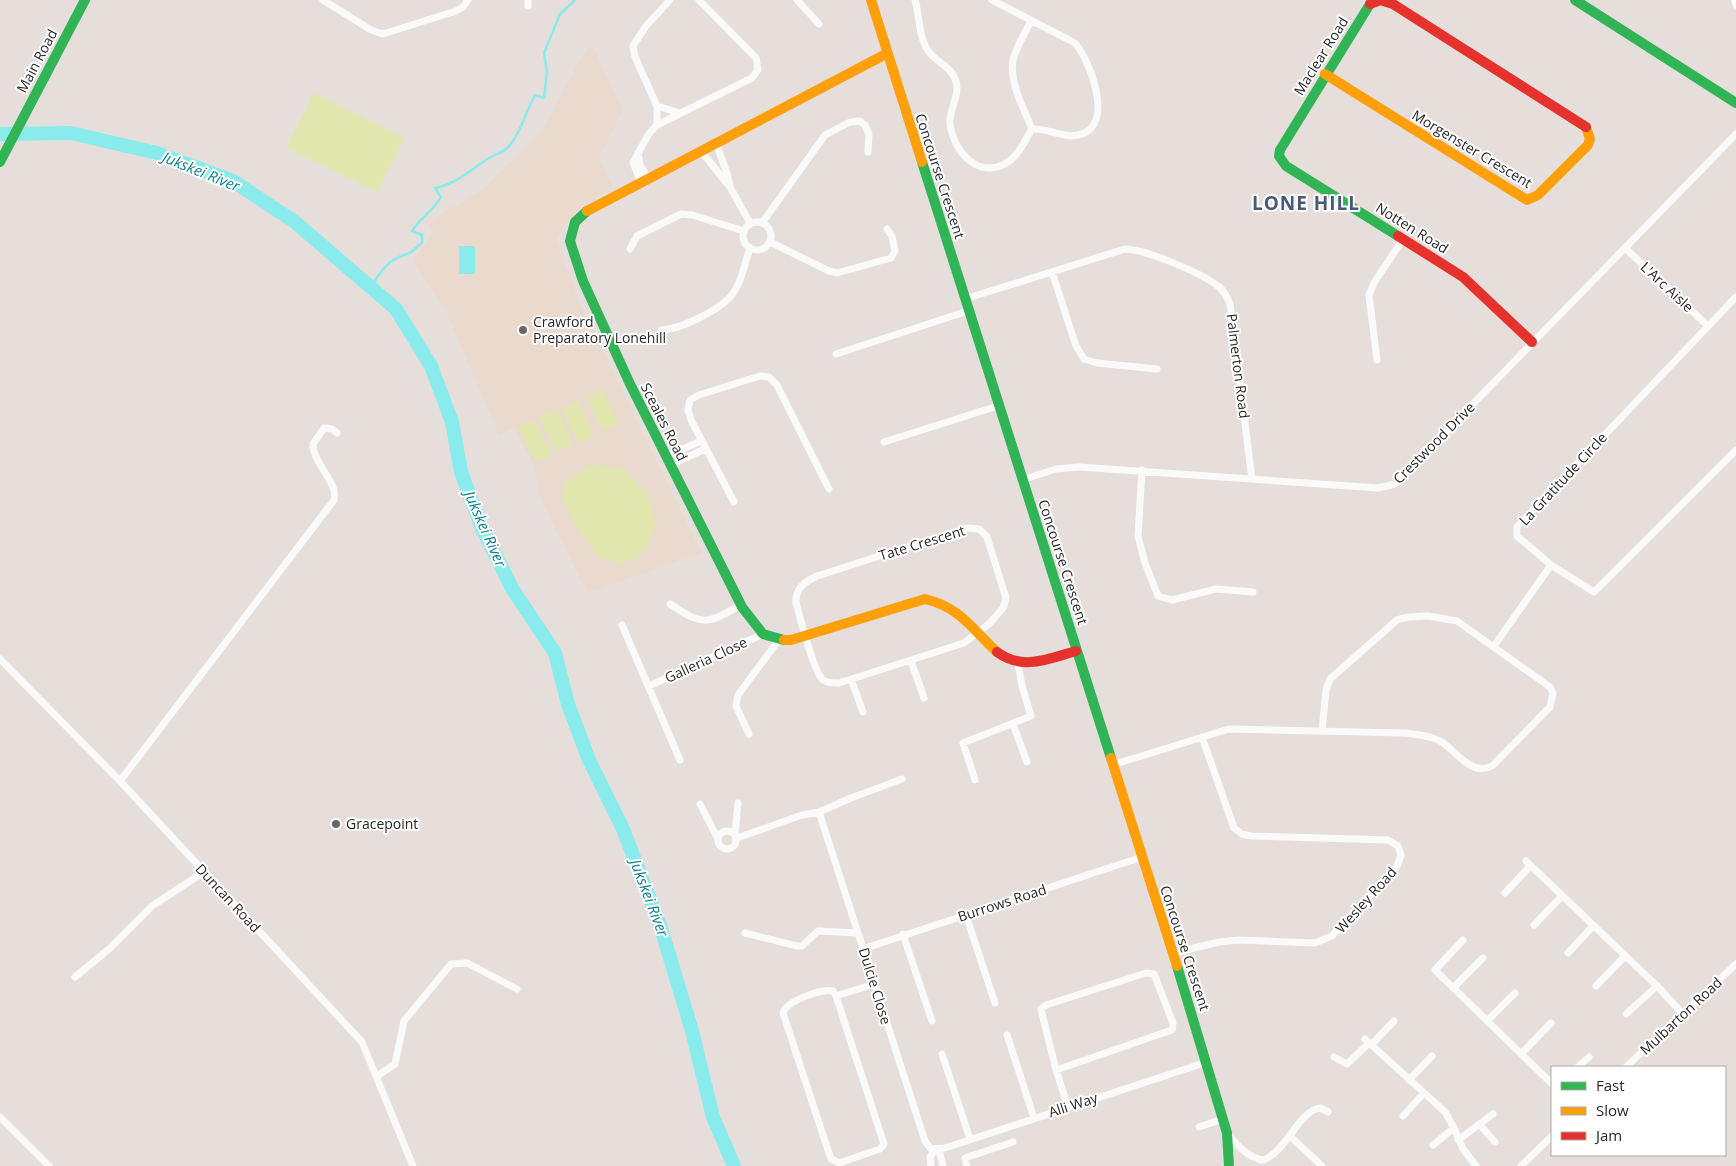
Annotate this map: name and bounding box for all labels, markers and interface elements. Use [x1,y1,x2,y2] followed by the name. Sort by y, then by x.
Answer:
[1289,13,1352,99] street label: Maclear Road
[12,26,61,96] street label: Main Road
[1409,105,1536,192] street label: Morgenster Crescent
[911,111,970,241] street label: Concourse Crescent
[157,145,244,196] water label: Jukskei River
[1252,190,1360,216] district label: LONE HILL
[1372,198,1452,257] street label: Notten Road
[1637,257,1698,316] street label: L'Arc Aisle
[533,312,666,347] place label: Crawford Preparatory Lonehill
[1223,313,1254,419] street label: Palmerton Road
[517,324,529,336] marker: Crawford Preparatory Lonehill
[637,380,692,464] street label: Sceales Road
[1389,398,1479,488] street label: Crestwood Drive
[1515,428,1611,529] street label: La Gratitude Circle
[459,485,512,571] water label: Jukskei River
[1034,497,1093,627] street label: Concourse Crescent
[876,520,967,565] street label: Tate Crescent
[661,632,750,687] street label: Galleria Close
[346,814,418,833] place label: Gracepoint
[330,818,342,830] marker: Gracepoint
[625,853,674,940] water label: Jukskei River
[192,859,265,936] street label: Duncan Road
[1331,862,1400,937] street label: Wesley Road
[955,879,1049,926] street label: Burrows Road
[1156,883,1215,1013] street label: Concourse Crescent
[855,945,896,1027] street label: Dulcie Close
[1635,973,1726,1059] street label: Mulbarton Road
[1551,1066,1726,1156] legend
[1596,1075,1625,1095] text: Fast
[1046,1087,1101,1121] street label: Alli Way
[1596,1100,1629,1120] text: Slow
[1594,1125,1622,1145] text: Jam

